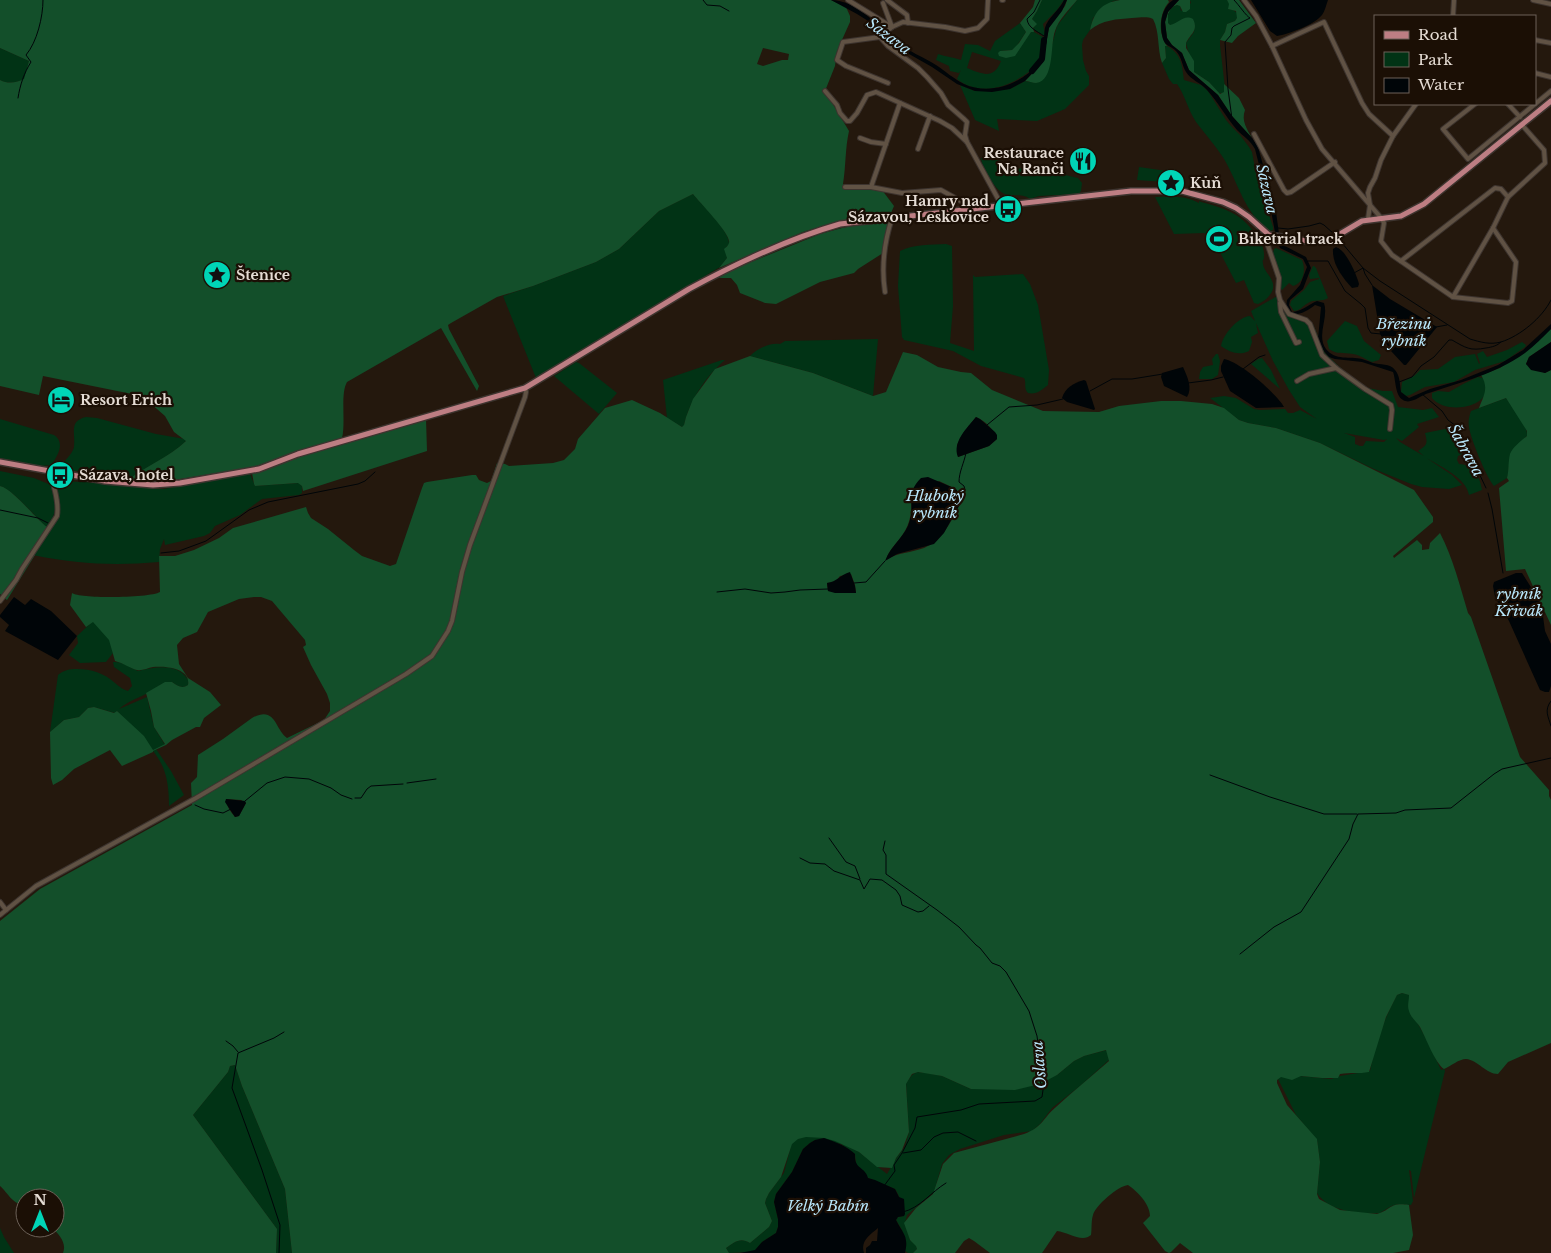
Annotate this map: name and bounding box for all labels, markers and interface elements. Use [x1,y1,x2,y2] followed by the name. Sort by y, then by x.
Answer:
[863,13,915,59] water label: Sázava
[1374,15,1536,105] legend
[1418,25,1458,44] text: Road
[1418,50,1454,69] text: Park
[1417,75,1465,94] text: Water
[984,144,1064,178] place label: Restaurace Na Ranči
[1068,146,1098,176] restaurant icon: Restaurace Na Ranči
[1252,162,1282,216] water label: Sázava
[1156,168,1186,198] place icon: Kůň
[1190,174,1221,192] place label: Kůň
[848,192,989,226] place label: Hamry nad Sázavou, Leskovice
[993,194,1023,224] bus stop icon: Hamry nad Sázavou, Leskovice
[1204,224,1234,254] sports icon: Biketrial track
[1238,230,1344,248] place label: Biketrial track
[202,260,232,290] place icon: Štenice
[236,265,290,284] place label: Štenice
[1375,314,1432,350] water label: Březinů rybník
[46,385,76,415] hotel icon: Resort Erich
[80,391,172,409] place label: Resort Erich
[1444,420,1488,480] water label: Šabrava
[45,460,75,490] bus stop icon: Sázava, hotel
[79,466,174,484] place label: Sázava, hotel
[905,486,964,522] water label: Hluboký rybník
[1494,584,1543,620] water label: rybník Křivák
[1027,1040,1051,1090] water label: Oslava
[15,1188,65,1238] north arrow
[33,1191,47,1209] text: N
[787,1196,869,1215] water label: Velký Babín

